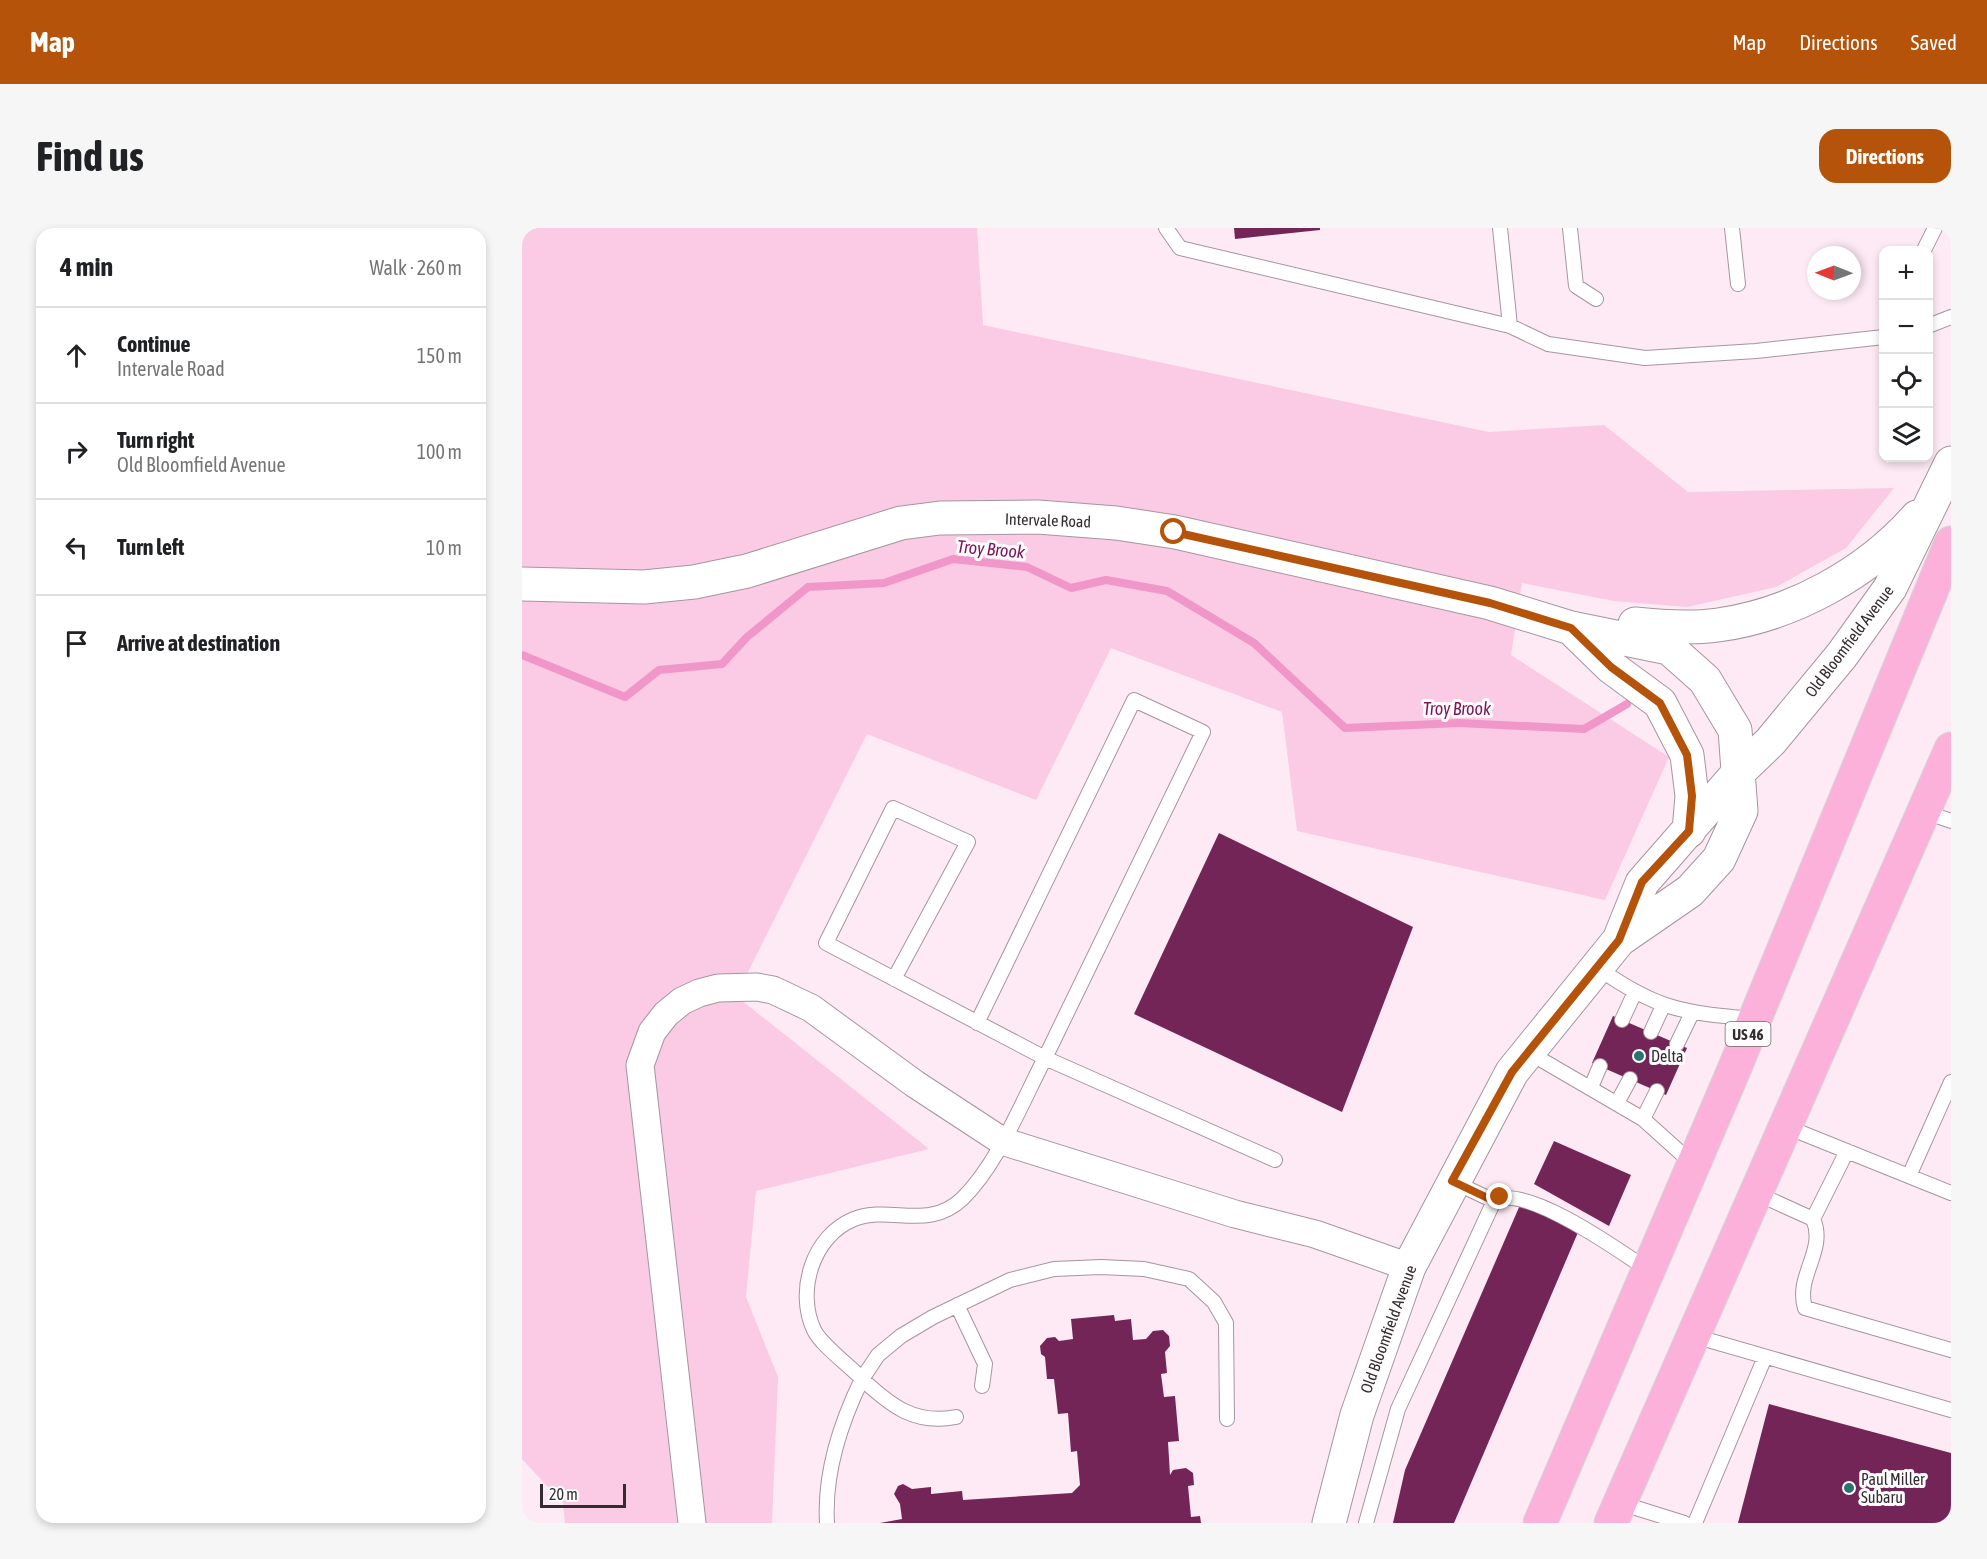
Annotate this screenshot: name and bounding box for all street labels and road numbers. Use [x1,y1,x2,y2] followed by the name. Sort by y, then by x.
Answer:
[1005,510,1091,530] street label: Intervale Road
[1801,582,1897,700] street label: Old Bloomfield Avenue
[1726,1022,1770,1046] road number: US 46
[1356,1263,1420,1395] street label: Old Bloomfield Avenue

